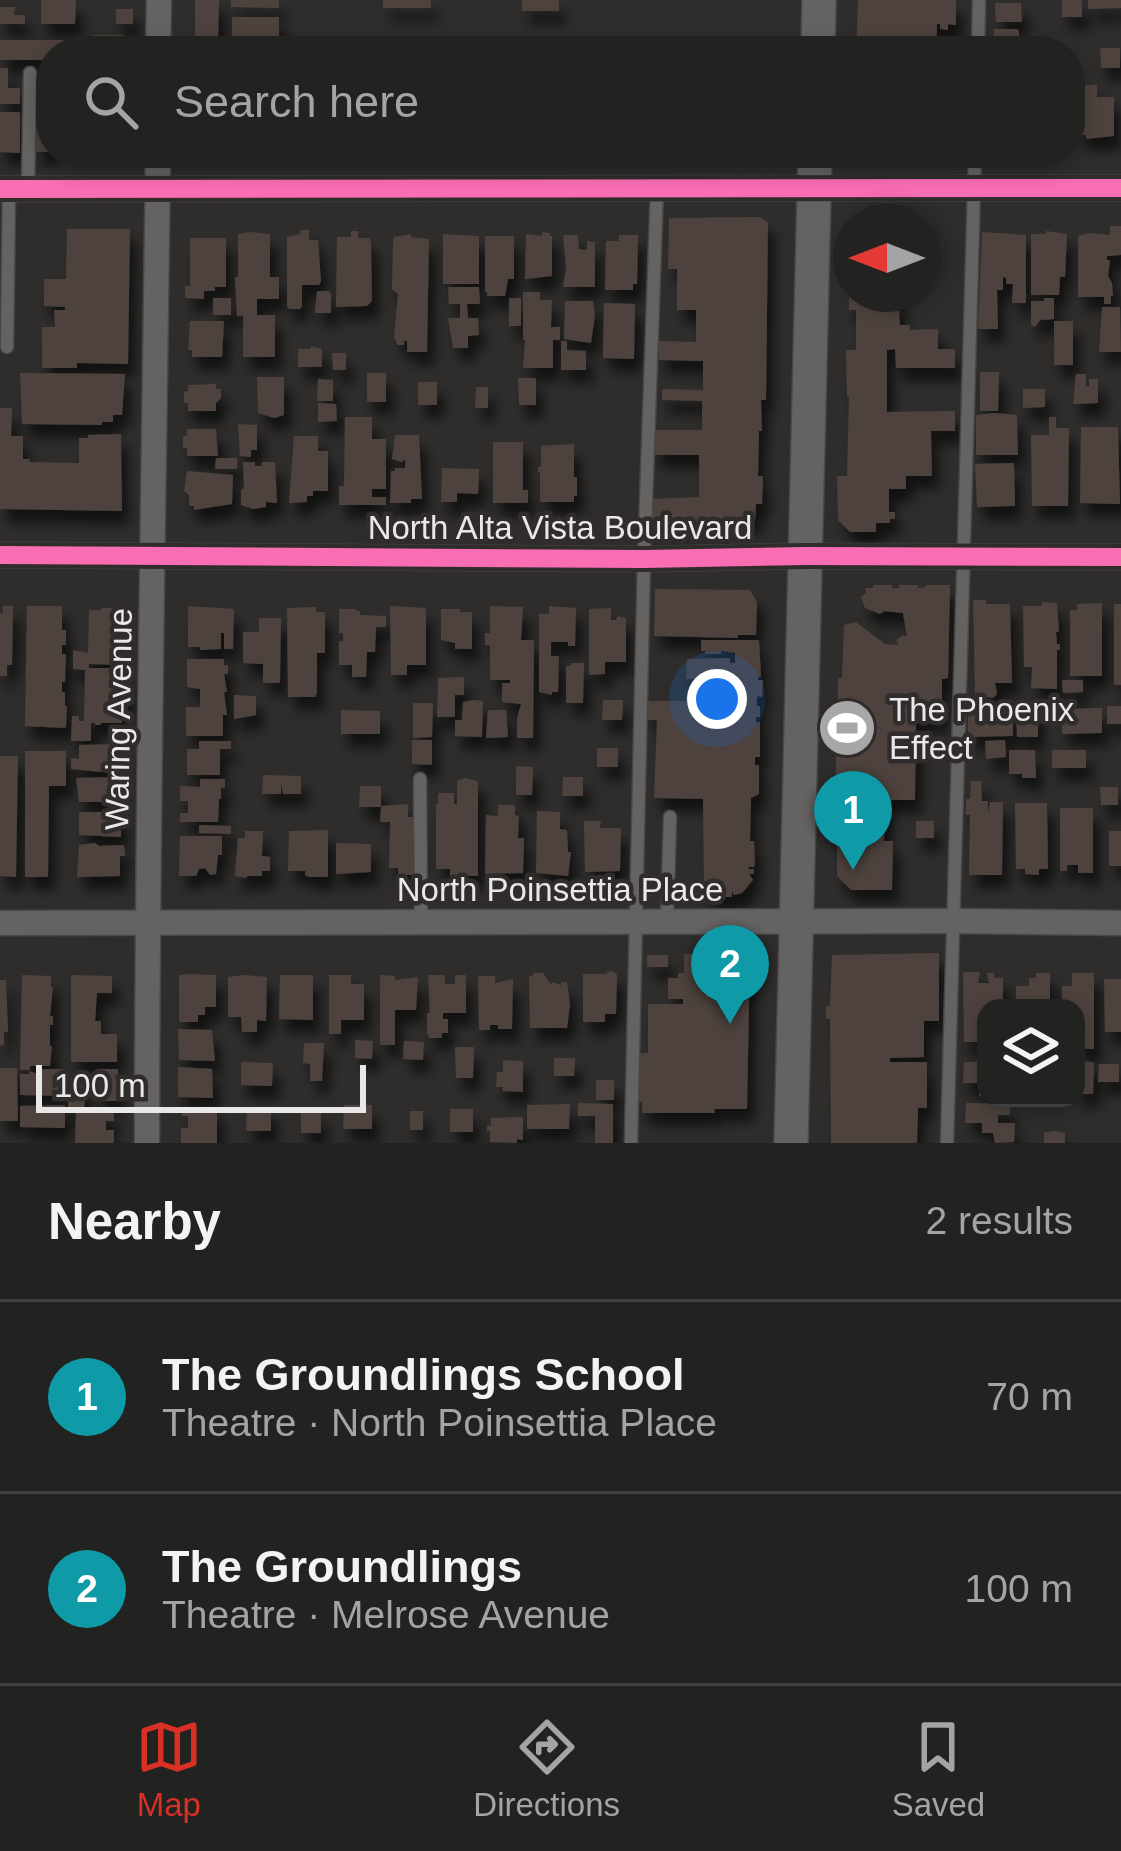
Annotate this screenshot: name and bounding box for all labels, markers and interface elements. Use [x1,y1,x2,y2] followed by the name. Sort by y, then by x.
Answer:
[36,36,1085,168] search box
[78,69,144,135] icon: search
[174,76,419,127] text: Search here
[833,204,941,312] north arrow
[368,509,752,546] street label: North Alta Vista Boulevard
[98,608,139,830] street label: Waring Avenue
[687,669,747,729] your location
[889,691,1075,766] place label: The Phoenix Effect
[816,697,878,759] sports icon: The Phoenix Effect
[814,771,892,870] pin: 1
[397,871,723,908] street label: North Poinsettia Place
[691,925,769,1024] pin: 2
[977,999,1085,1107] map controls
[977,999,1085,1107] button: layers
[36,1059,366,1112] scale bar
[54,1067,146,1104] text: 100 m
[48,1193,221,1250] text: Nearby
[926,1199,1073,1242] text: 2 results
[162,1349,685,1400] text: The Groundlings School
[76,1375,98,1418] text: 1
[986,1375,1073,1418] text: 70 m
[162,1401,717,1444] text: Theatre · North Poinsettia Place
[162,1541,522,1592] text: The Groundlings
[76,1567,98,1610] text: 2
[965,1567,1073,1610] text: 100 m
[162,1593,610,1636] text: Theatre · Melrose Avenue
[136,1714,202,1824] tab: Map
[473,1714,620,1824] tab: Directions
[892,1714,985,1824] tab: Saved

